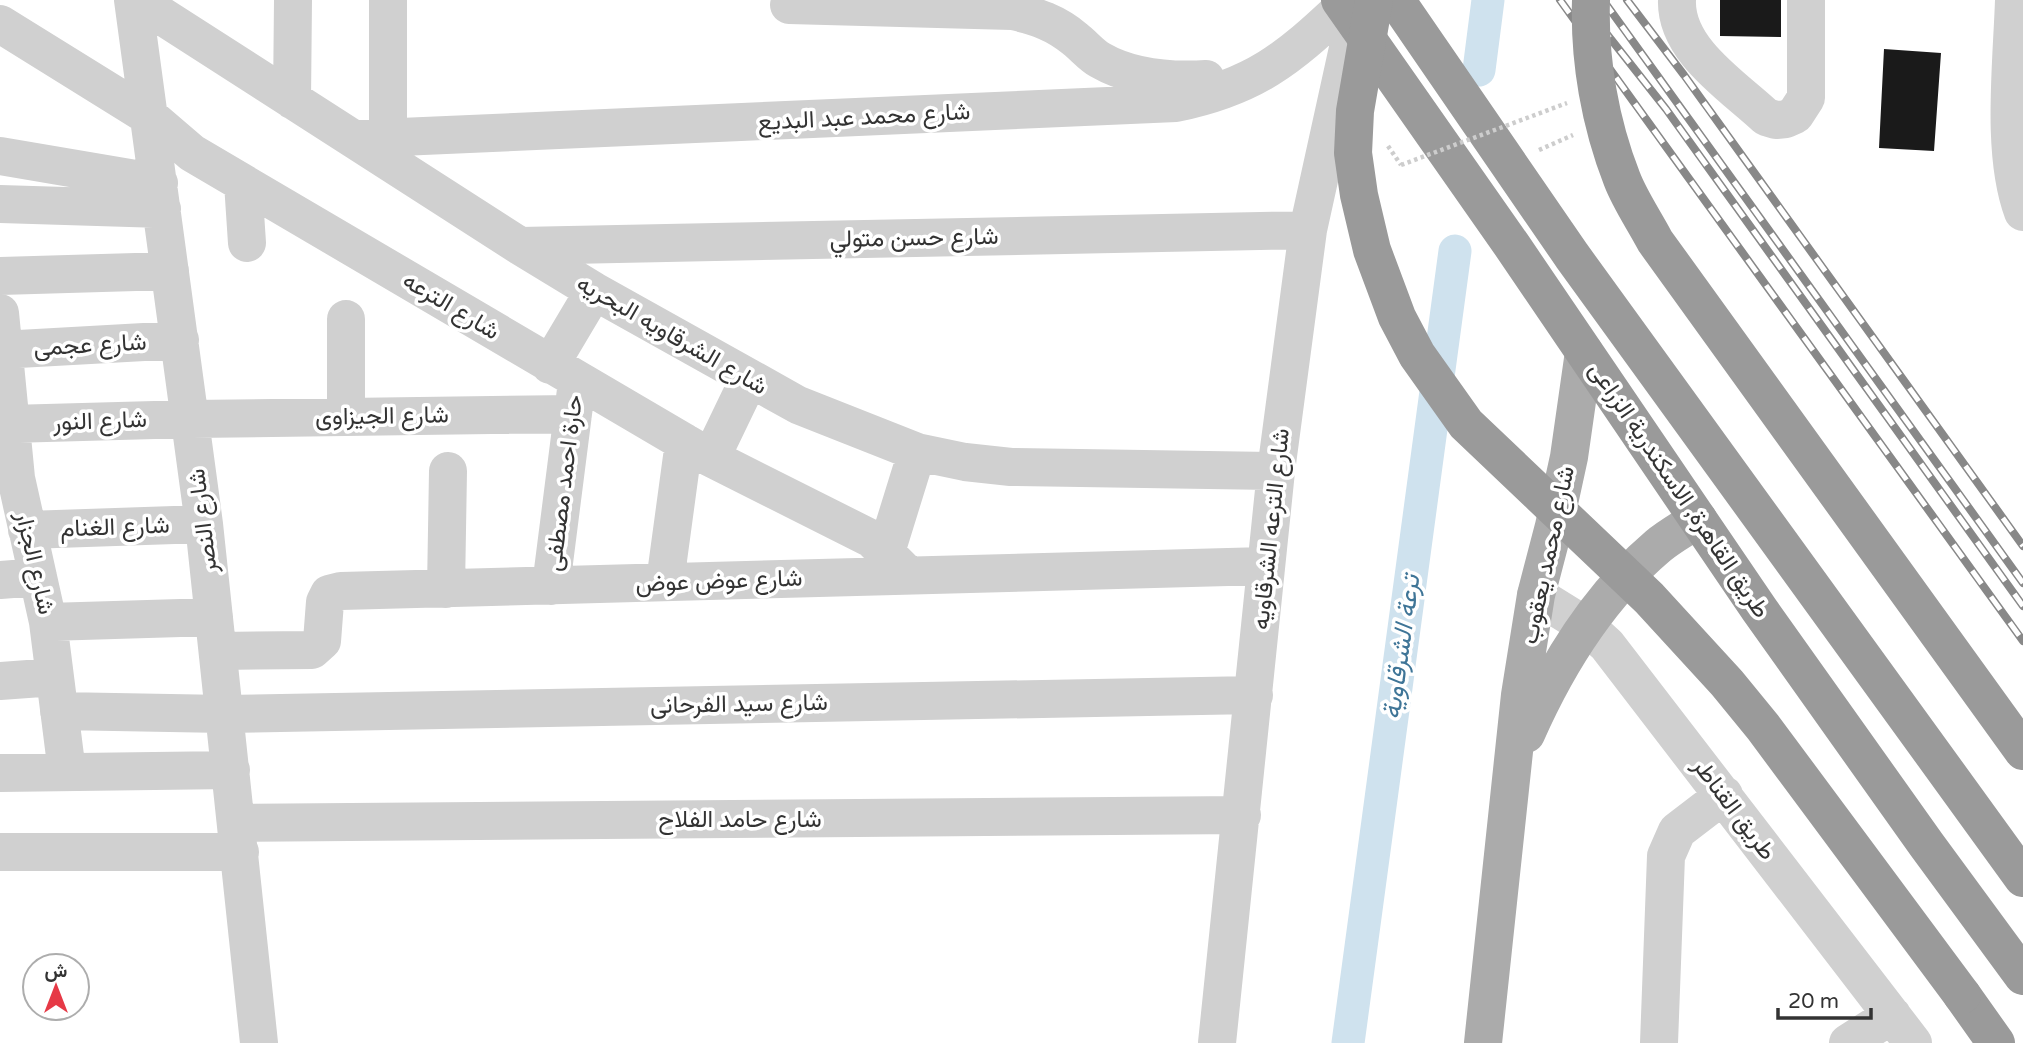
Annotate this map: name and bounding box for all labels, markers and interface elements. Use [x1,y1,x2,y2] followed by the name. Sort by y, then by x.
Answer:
[757,97,971,139] street label: شارع محمد عبد البديع
[829,222,999,258] street label: شارع حسن متولي
[397,266,505,347] street label: شارع الترعه
[571,269,772,402] street label: شارع الشرقاويه البحريه
[33,328,147,363] street label: شارع عجمى
[1582,356,1776,624] street label: طريق القاهرة, الاسكندرية الزراعى
[539,393,589,573] street label: حارة احمد مصطفى
[315,400,449,433] street label: شارع الجيزاوى
[52,405,147,438] street label: شارع النور
[1246,427,1297,631] street label: شارع الترعه الشرقاويه
[1515,463,1582,647] street label: شارع محمد يعقوب
[182,467,225,576] street label: شارع النصر
[8,508,61,618] street label: شارع الجزار
[60,511,170,544] street label: شارع الغنام
[635,564,803,599] street label: شارع عوض عوض
[1376,570,1427,721] water label: ترعة الشرقاوية
[650,688,828,721] street label: شارع سيد الفرحانى
[1685,751,1782,866] street label: طريق القناطر
[658,805,822,835] street label: شارع حامد الفلاح
[21,952,91,1022] north arrow
[45,960,68,982] text: ش
[1778,976,1871,1020] scale bar
[1788,989,1839,1014] text: 20 m

